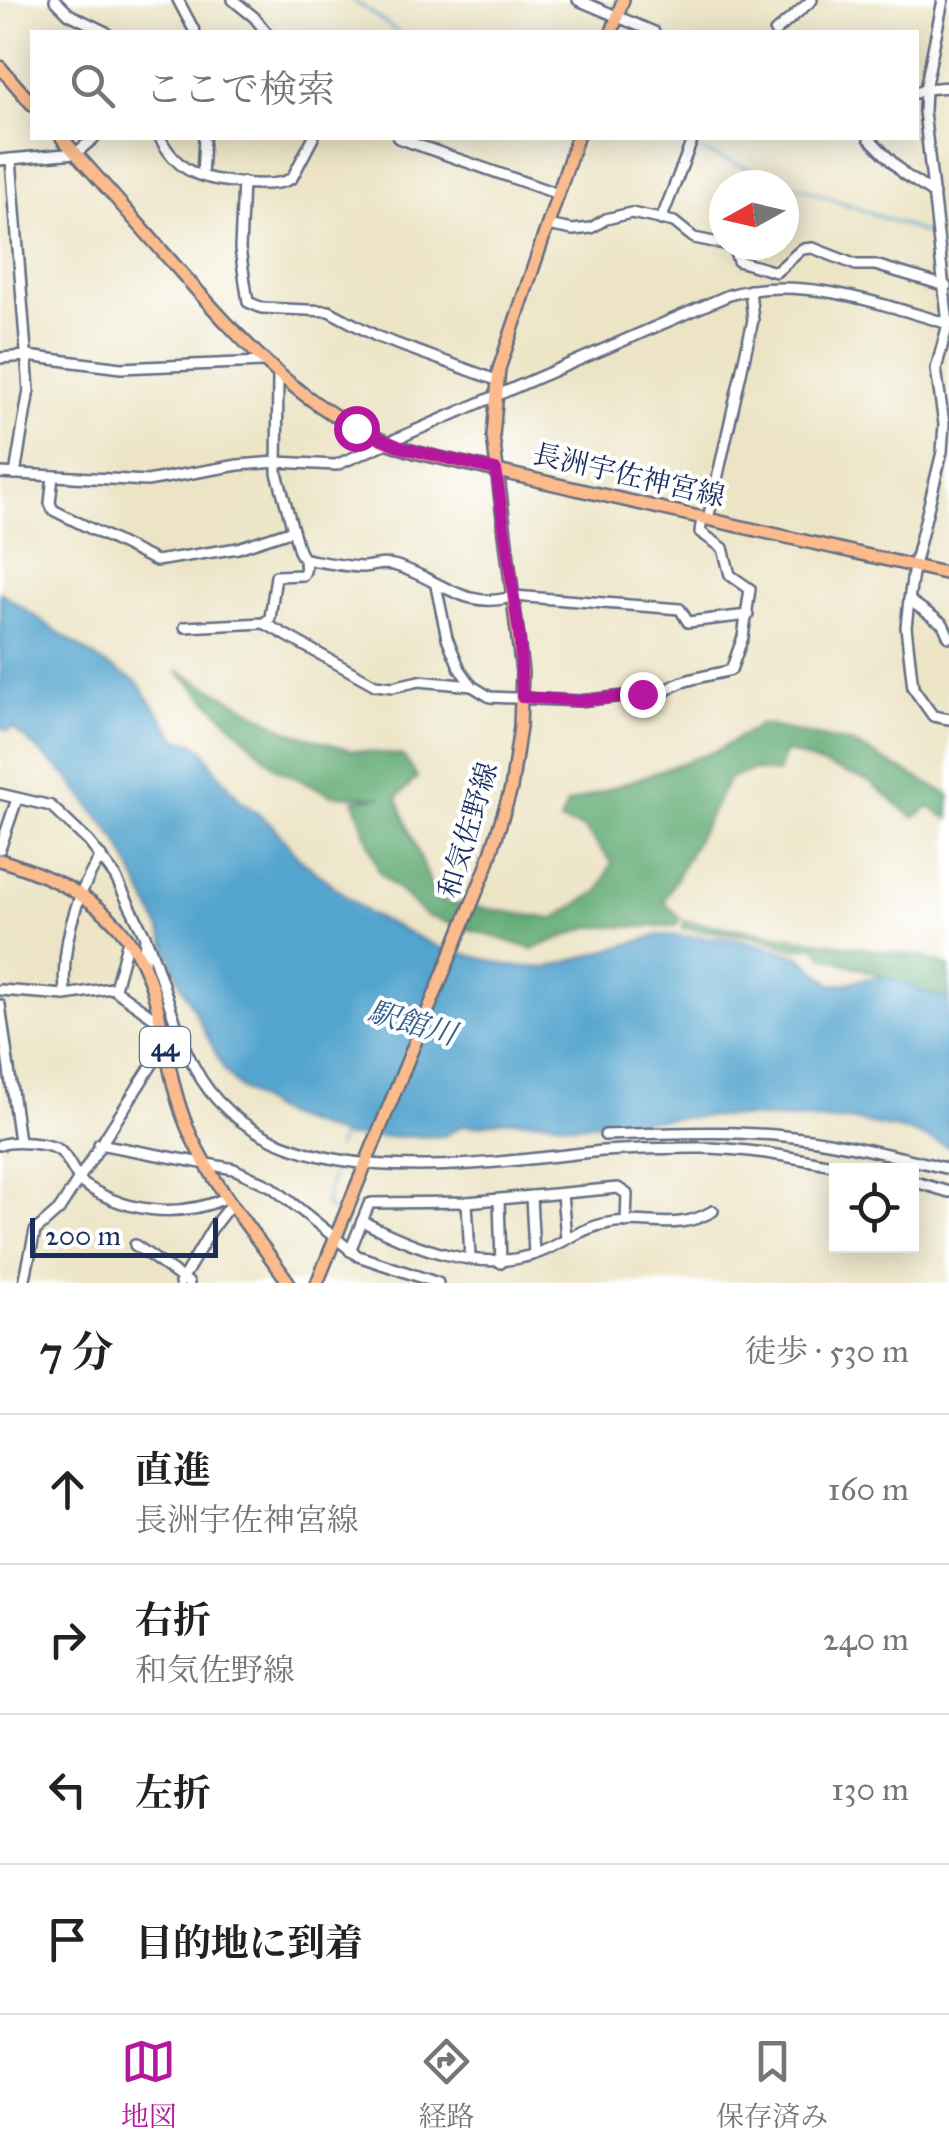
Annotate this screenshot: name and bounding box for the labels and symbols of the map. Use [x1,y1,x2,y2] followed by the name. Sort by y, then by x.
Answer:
[709,170,799,260] north arrow
[334,406,380,452] route start
[530,436,728,514] street label: 長洲宇佐神宮線
[620,672,666,718] route end
[431,758,505,902] street label: 和気佐野線
[364,993,463,1054] water label: 駅館川
[140,1027,190,1067] road number: 44
[30,1213,218,1258] scale bar

